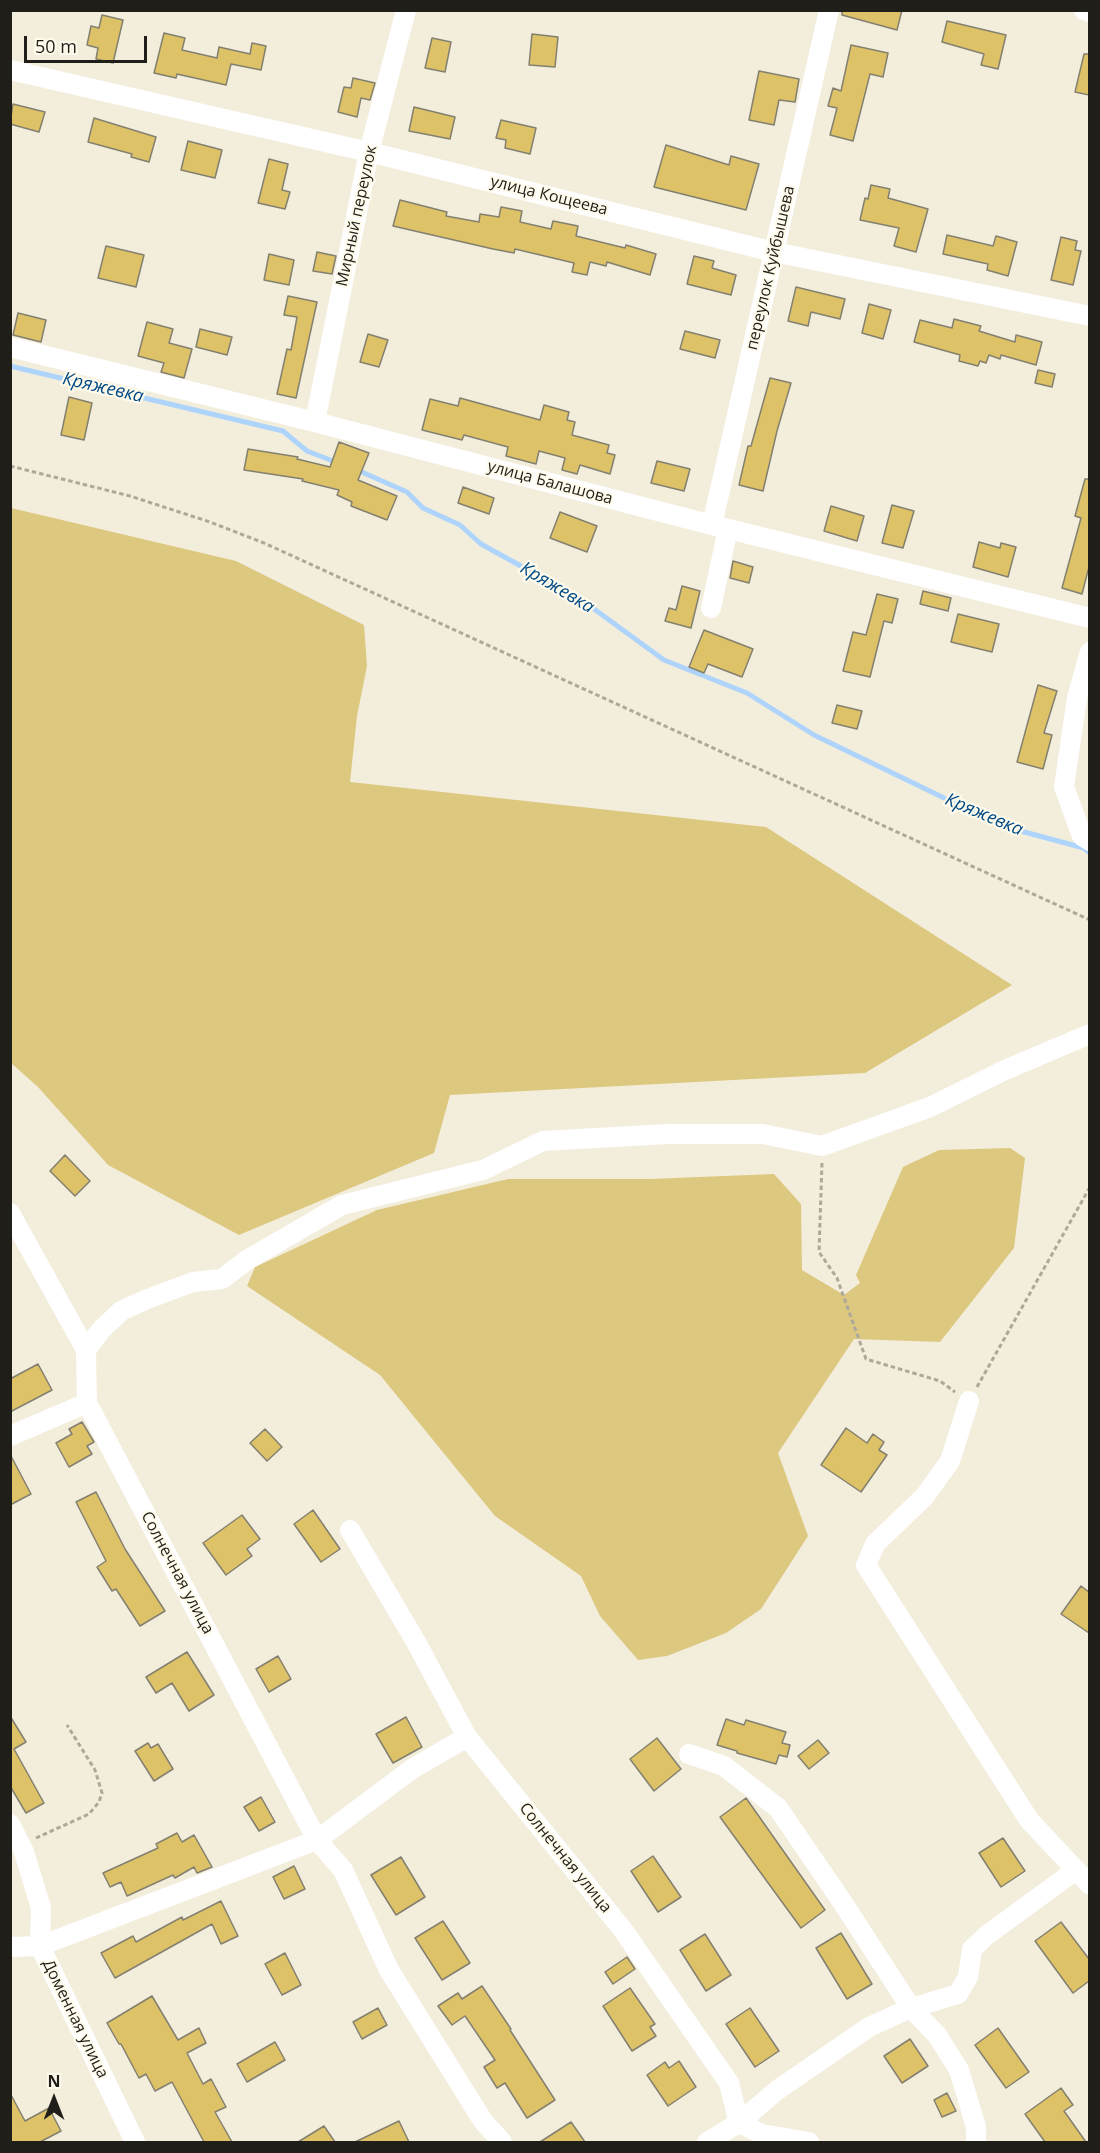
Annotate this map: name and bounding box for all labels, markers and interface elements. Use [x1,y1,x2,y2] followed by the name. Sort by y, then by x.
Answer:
[27,24,150,62] scale bar
[35,34,77,58] text: 50 m
[333,144,381,288] street label: Мирный переулок
[488,172,610,220] street label: улица Кощеева
[743,184,799,352] street label: переулок Куйбышева
[60,368,146,408] water label: Кряжевка
[485,457,615,509] street label: улица Балашова
[516,558,598,618] water label: Кряжевка
[942,789,1026,841] water label: Кряжевка
[137,1508,217,1638] street label: Солнечная улица
[515,1799,615,1917] street label: Солнечная улица
[38,1957,112,2081] street label: Доменная улица
[24,2069,84,2129] north arrow
[47,2070,61,2092] text: N

